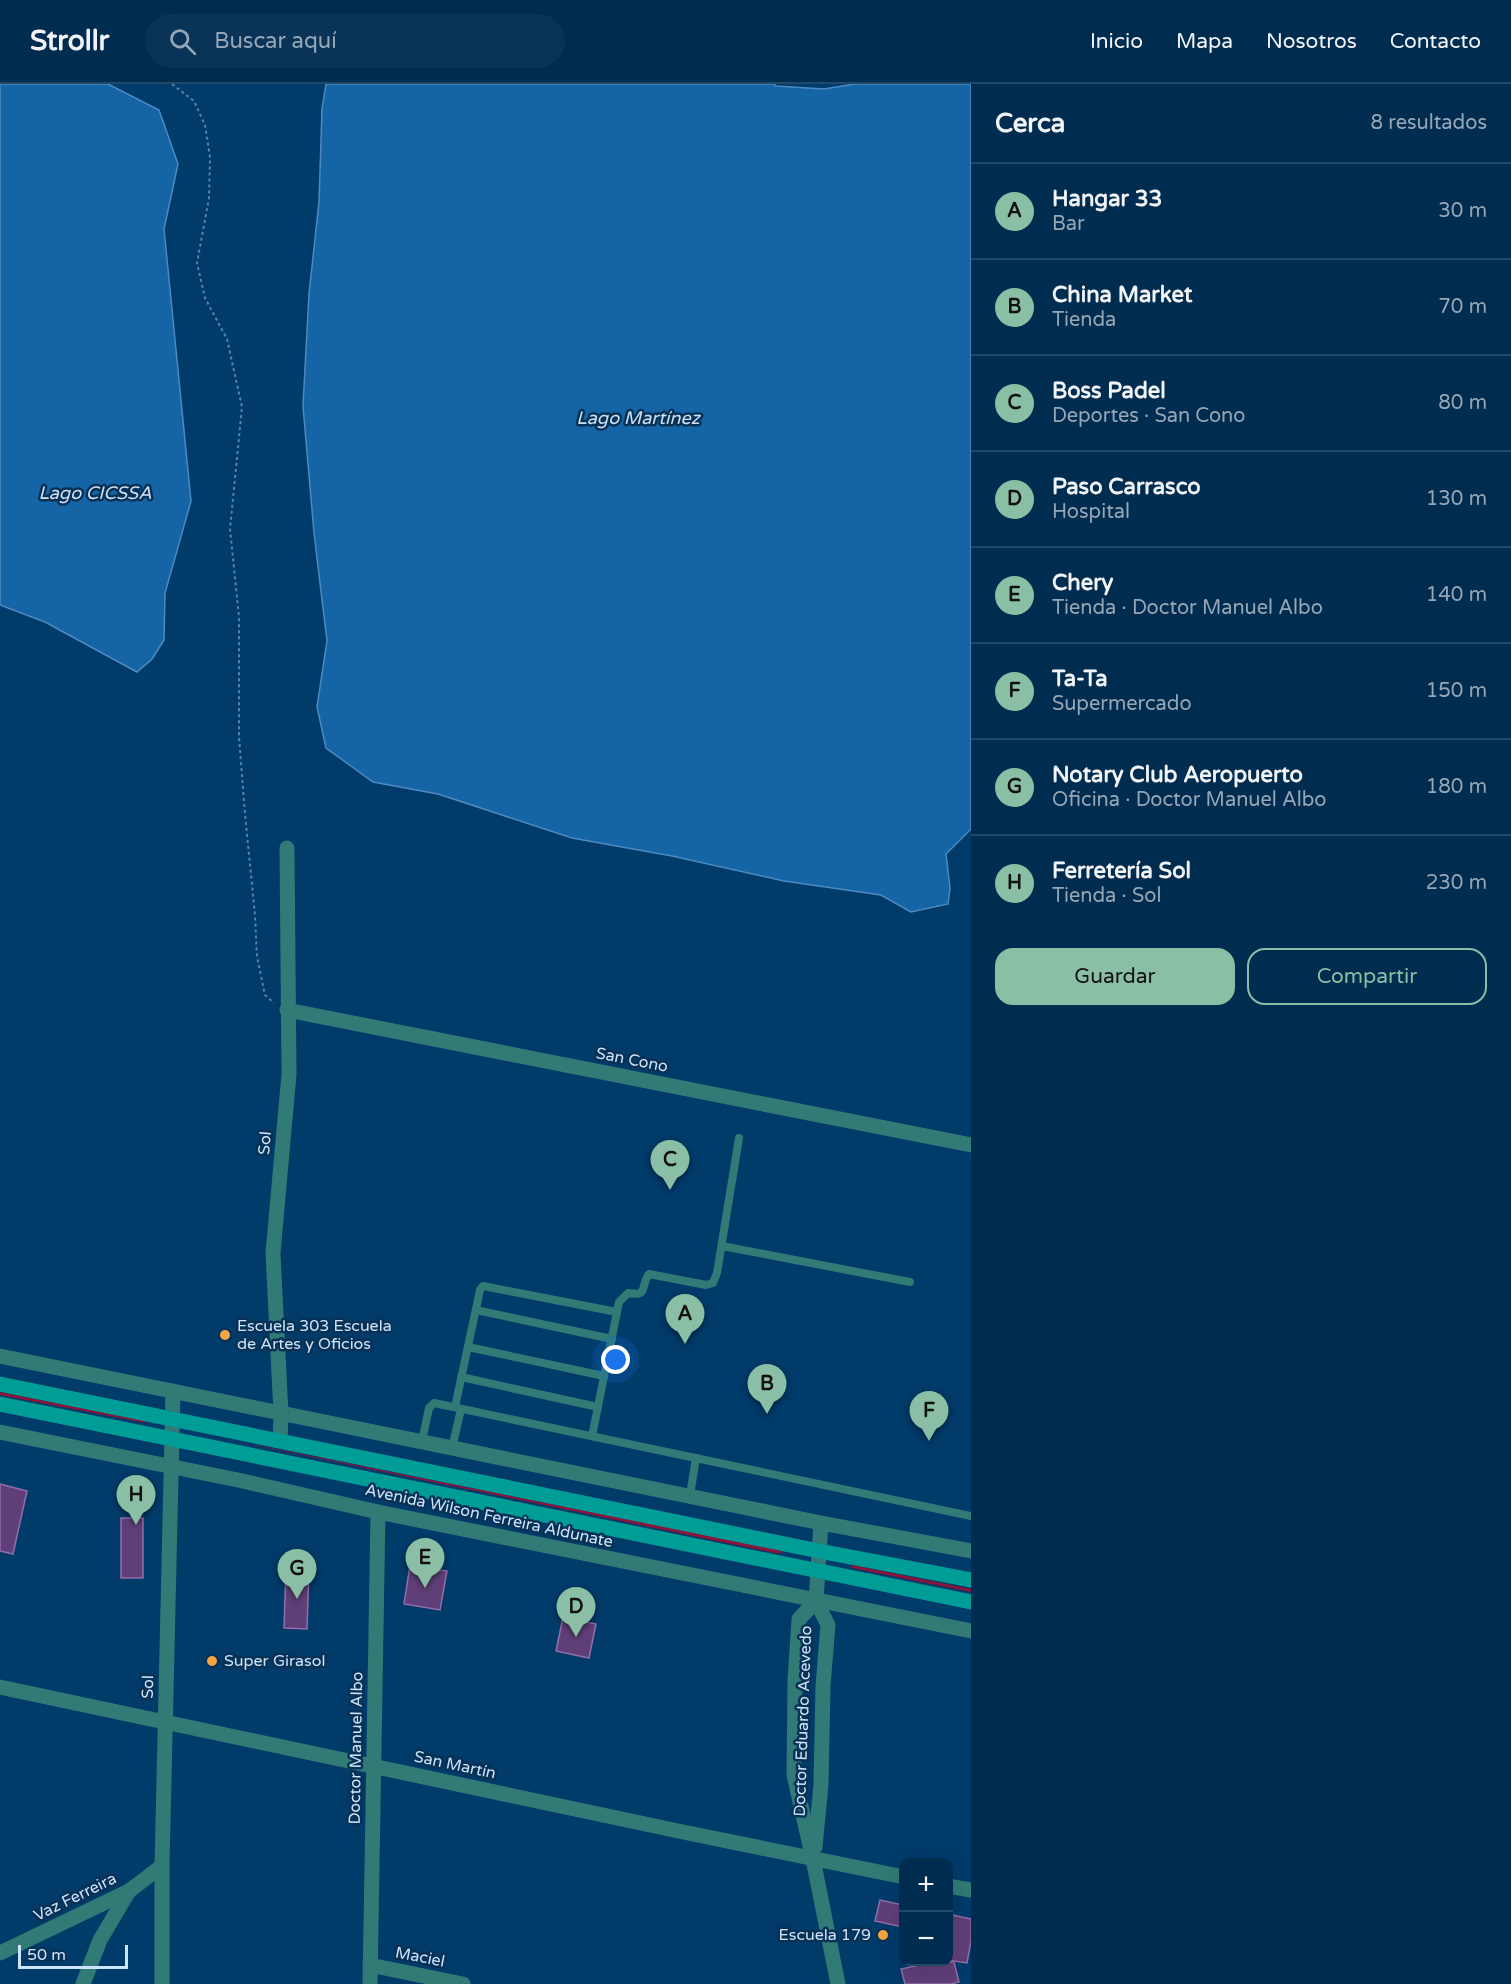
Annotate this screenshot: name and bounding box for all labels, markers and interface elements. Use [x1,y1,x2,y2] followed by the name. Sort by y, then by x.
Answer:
[145,14,565,68] search box
[30,24,109,58] text: Strollr
[166,25,199,58] icon: search
[214,28,337,54] text: Buscar aquí
[1090,29,1143,54] text: Inicio
[1176,29,1233,54] text: Mapa
[1266,29,1357,54] text: Nosotros
[1390,29,1481,54] text: Contacto
[995,108,1065,139] text: Cerca
[1371,111,1487,135] text: 8 resultados
[1052,186,1162,212] text: Hangar 33
[1007,199,1022,223] text: A
[1438,199,1487,223] text: 30 m
[1052,212,1085,236] text: Bar
[1052,282,1192,308] text: China Market
[1008,295,1021,319] text: B
[1438,295,1487,319] text: 70 m
[1052,308,1116,332] text: Tienda
[1052,378,1166,404] text: Boss Padel
[1008,391,1021,415] text: C
[1438,391,1487,415] text: 80 m
[1052,404,1245,428] text: Deportes · San Cono
[576,407,702,429] water label: Lago Martínez
[1052,474,1201,500] text: Paso Carrasco
[38,482,152,504] water label: Lago CICSSA
[1007,487,1022,511] text: D
[1426,487,1487,511] text: 130 m
[1052,500,1130,524] text: Hospital
[1052,570,1113,596] text: Chery
[1008,583,1021,607] text: E
[1426,583,1487,607] text: 140 m
[1052,596,1323,620] text: Tienda · Doctor Manuel Albo
[1052,666,1108,692] text: Ta-Ta
[1008,679,1021,703] text: F
[1426,679,1487,703] text: 150 m
[1052,692,1192,716] text: Supermercado
[1052,762,1303,788] text: Notary Club Aeropuerto
[1007,775,1022,799] text: G
[1426,775,1487,799] text: 180 m
[1052,788,1327,812] text: Oficina · Doctor Manuel Albo
[1052,858,1191,884] text: Ferretería Sol
[1007,871,1022,895] text: H
[1426,871,1487,895] text: 230 m
[1052,884,1161,908] text: Tienda · Sol
[995,948,1235,1005] button: Guardar
[1247,948,1487,1005] button: Compartir
[594,1043,670,1077] street label: San Cono
[254,1130,276,1156] street label: Sol
[650,1140,690,1190] pin: C
[666,1294,704,1344] pin: A
[237,1316,392,1354] place label: Escuela 303 Escuela de Artes y Oficios
[218,1328,232,1342] marker: Escuela 303 Escuela de Artes y Oficios
[601,1345,630,1374] your location
[748,1364,786,1414] pin: B
[910,1392,948,1441] pin: F
[116,1476,156,1525] pin: H
[363,1480,615,1552] street label: Avenida Wilson Ferreira Aldunate
[406,1538,444,1588] pin: E
[278,1550,316,1599] pin: G
[556,1588,596,1637] pin: D
[790,1625,816,1817] street label: Doctor Eduardo Acevedo
[224,1651,326,1671] place label: Super Girasol
[205,1654,219,1668] marker: Super Girasol
[345,1671,367,1825] street label: Doctor Manuel Albo
[138,1675,158,1699] street label: Sol
[412,1747,498,1783] street label: San Martín
[899,1858,953,1966] map controls
[899,1858,953,1912] button: +
[30,1868,120,1926] street label: Vaz Ferreira
[899,1912,953,1966] button: −
[779,1925,871,1945] place label: Escuela 179
[876,1928,890,1942] marker: Escuela 179
[18,1942,128,1970] scale bar
[394,1942,446,1972] street label: Maciel
[27,1945,66,1965] text: 50 m

